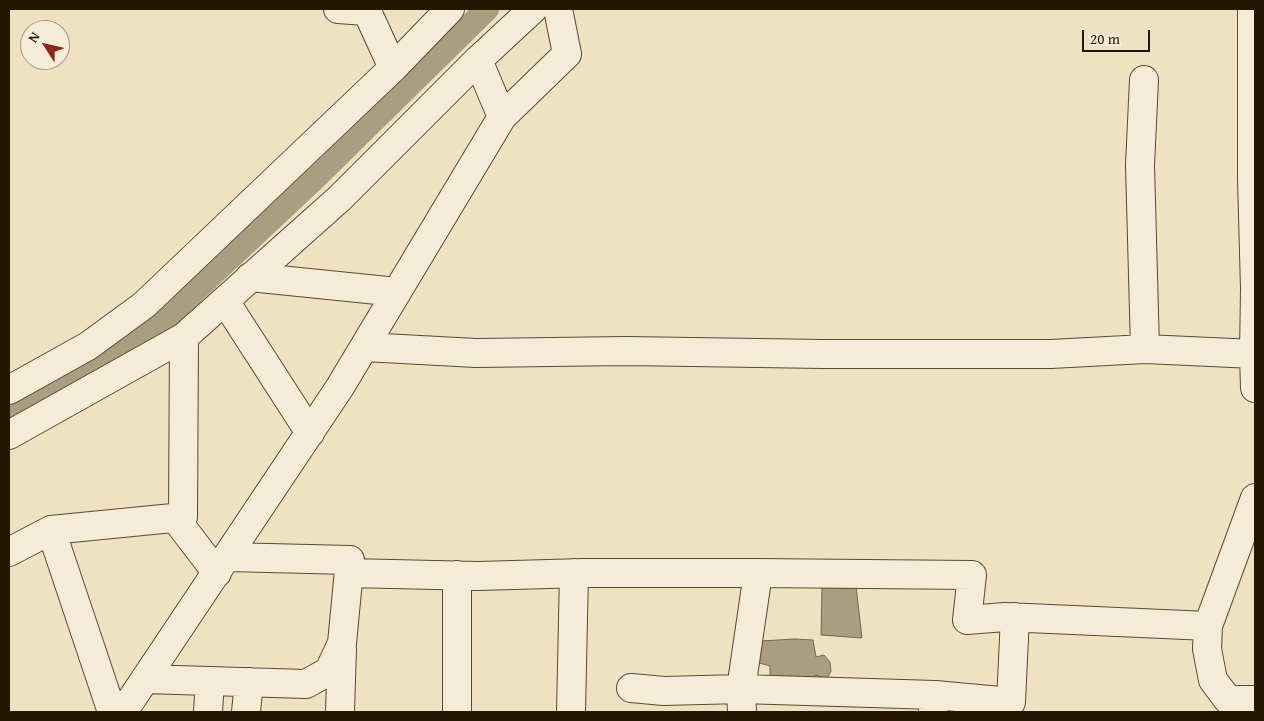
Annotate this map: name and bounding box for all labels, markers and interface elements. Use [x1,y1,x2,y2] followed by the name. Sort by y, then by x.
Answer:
[20,20,70,70] north arrow
[1084,20,1152,52] scale bar
[23,27,44,47] text: N
[1090,28,1120,49] text: 20 m

